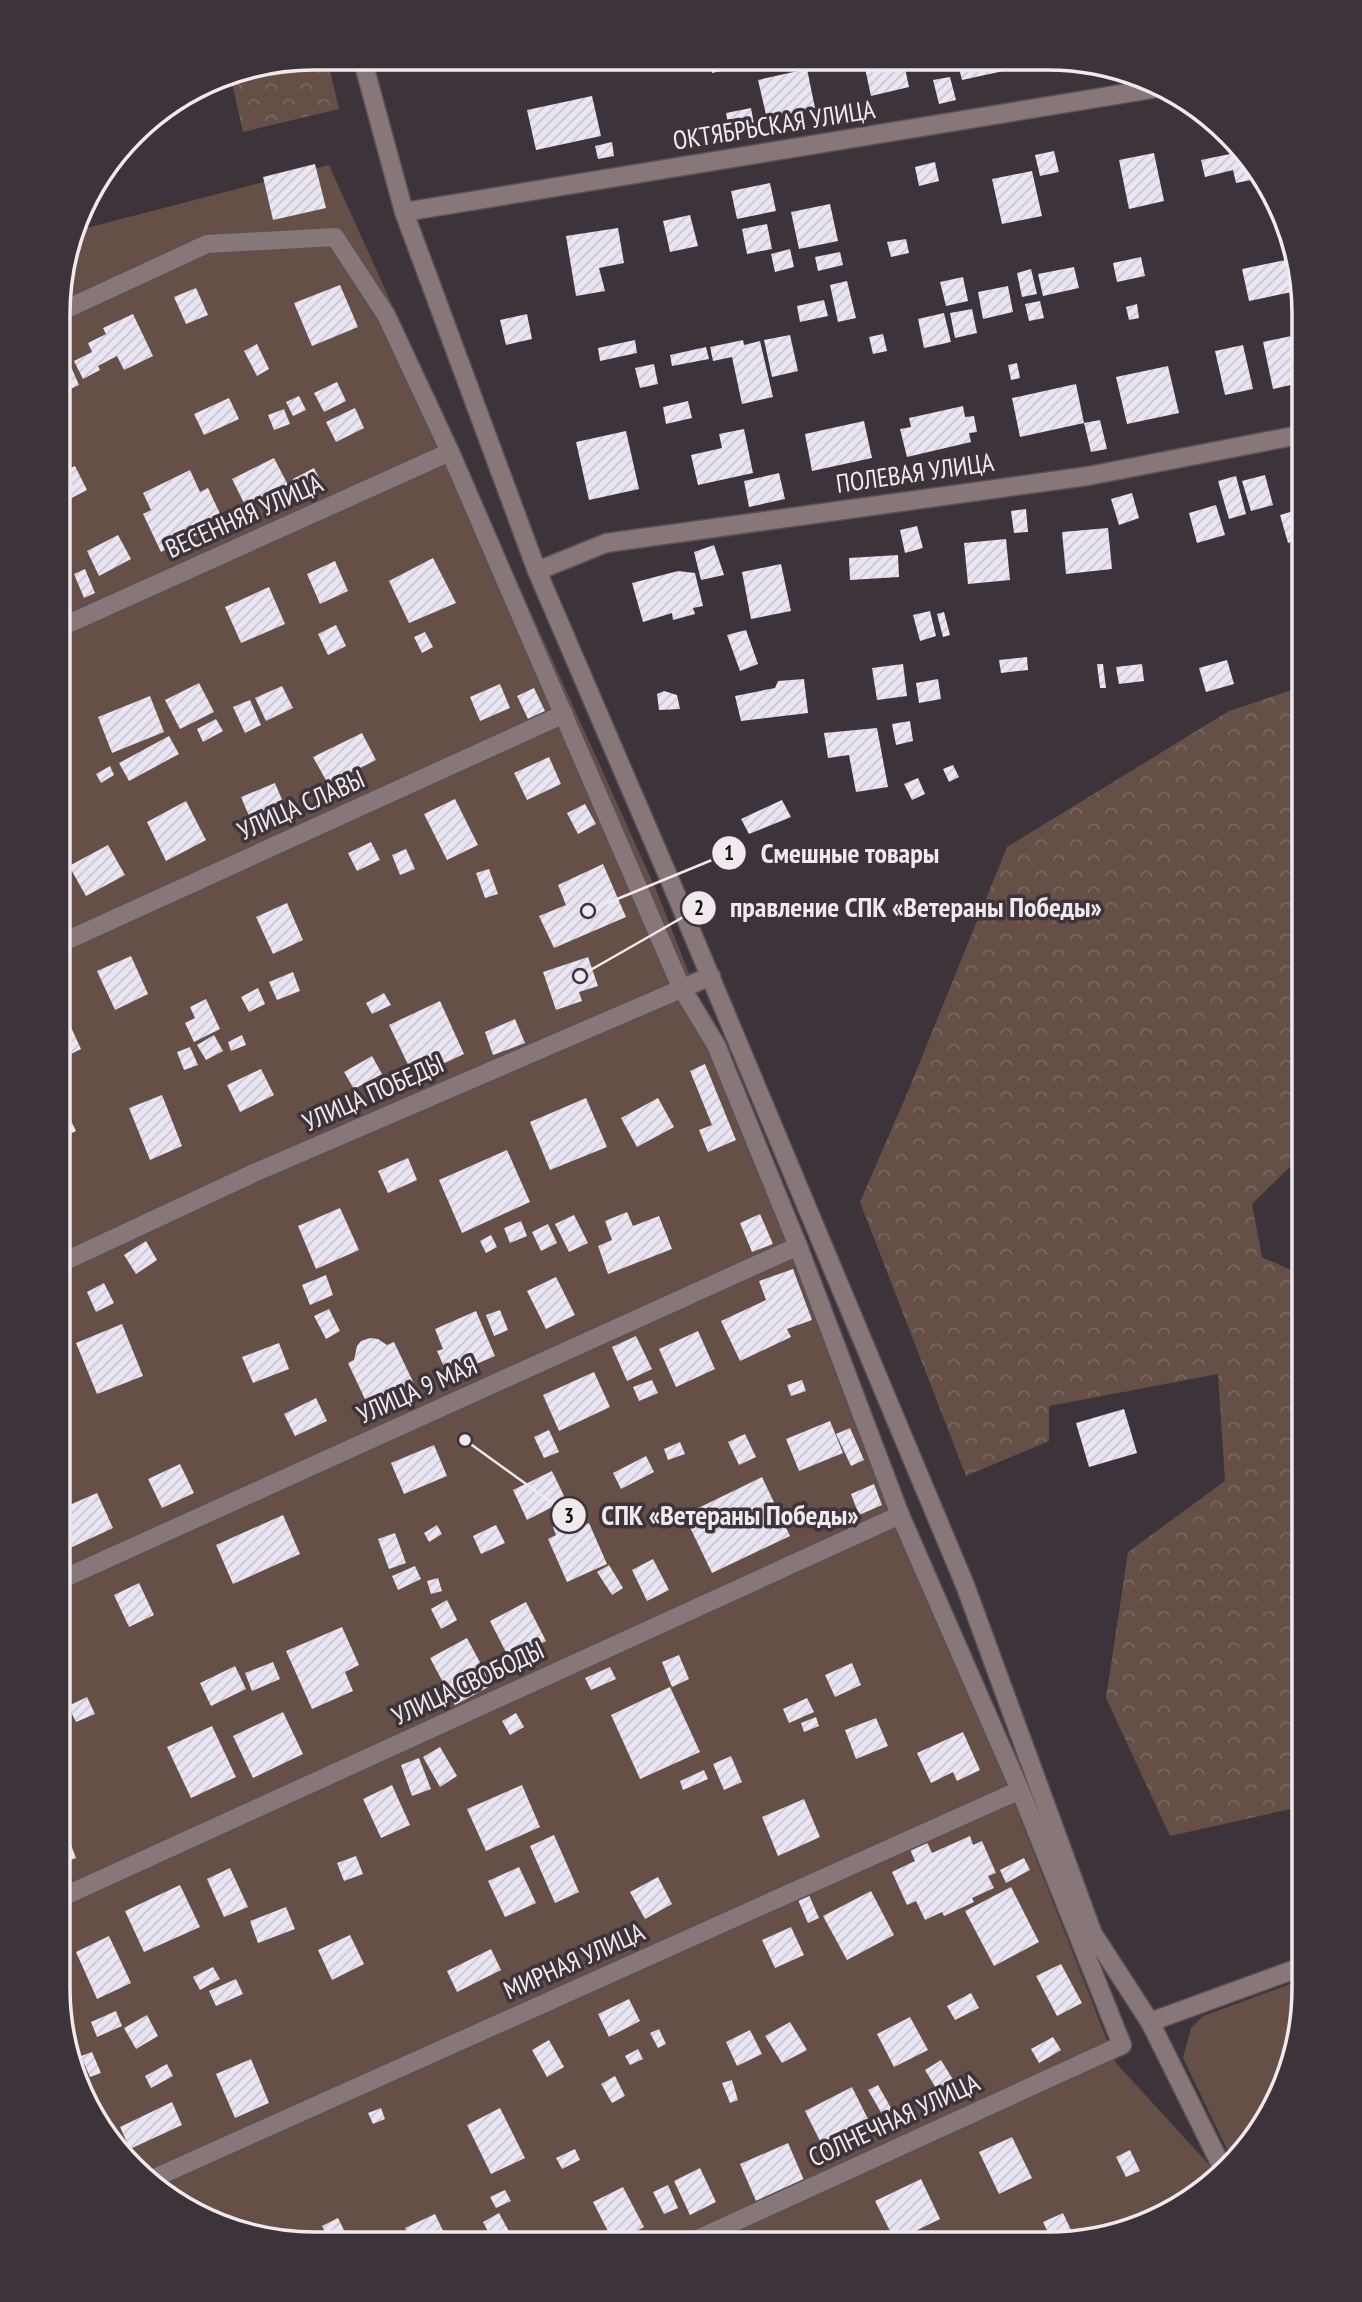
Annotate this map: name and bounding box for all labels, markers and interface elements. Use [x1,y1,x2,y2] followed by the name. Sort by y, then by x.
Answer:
[671,92,878,157] street label: ОКТЯБРЬСКАЯ УЛИЦА
[834,445,997,500] street label: ПОЛЕВАЯ УЛИЦА
[160,466,328,565] street label: ВЕСЕННЯЯ УЛИЦА
[232,762,369,847] street label: УЛИЦА СЛАВЫ
[711,828,953,877] callout: Смешные товары
[761,834,939,871] text: Смешные товары
[724,839,734,866] text: 1
[681,883,1117,932] callout: правление СПК «Ветераны Победы»
[730,888,1102,925] text: правление СПК «Ветераны Победы»
[694,894,704,921] text: 2
[297,1047,448,1138] street label: УЛИЦА ПОБЕДЫ
[352,1348,482,1431] street label: УЛИЦА 9 МАЯ
[552,1491,873,1540] callout: СПК «Ветераны Победы»
[601,1496,859,1533] text: СПК «Ветераны Победы»
[564,1502,574,1529] text: 3
[387,1633,549,1732] street label: УЛИЦА СВОБОДЫ
[498,1915,650,2006] street label: МИРНАЯ УЛИЦА
[803,2065,985,2174] street label: СОЛНЕЧНАЯ УЛИЦА

